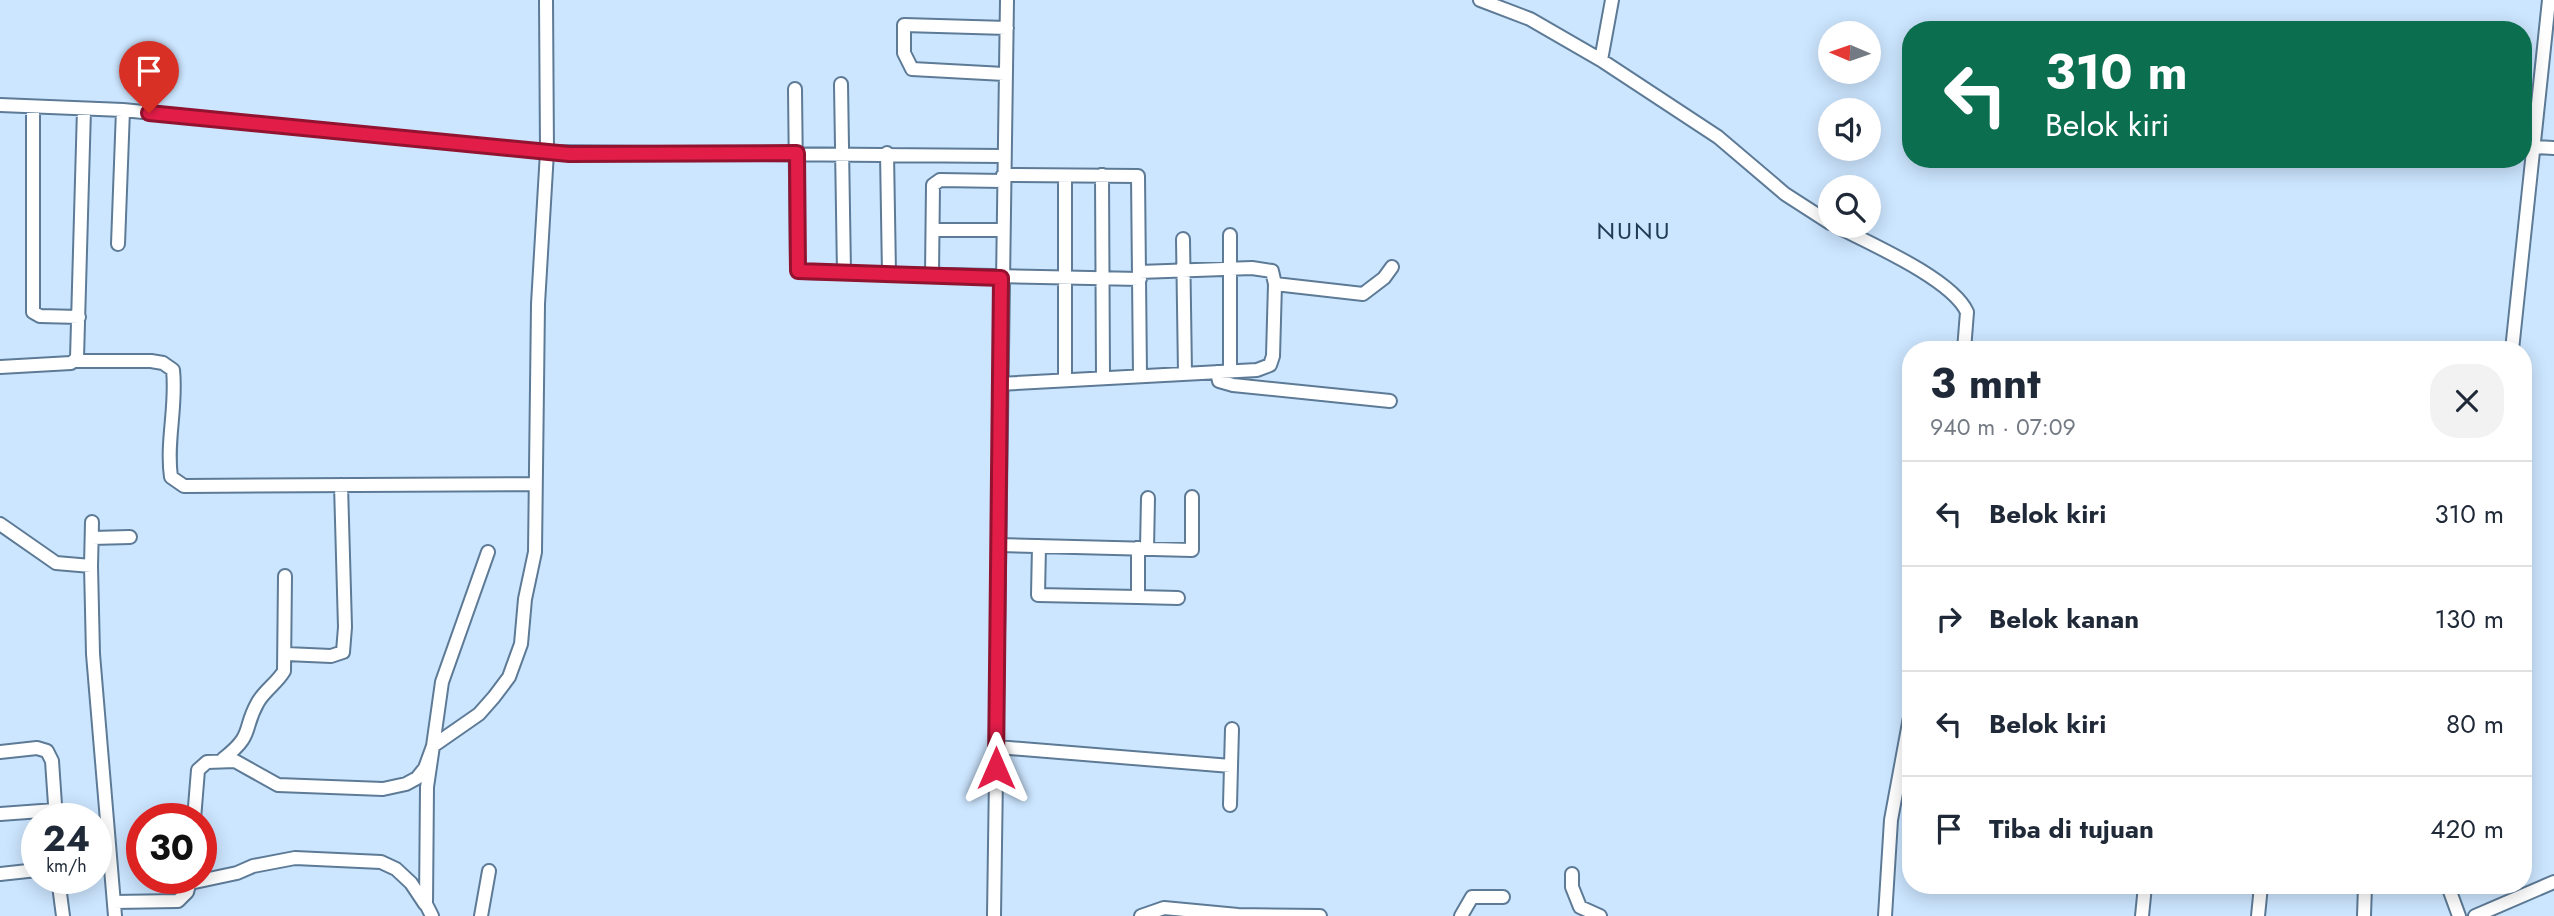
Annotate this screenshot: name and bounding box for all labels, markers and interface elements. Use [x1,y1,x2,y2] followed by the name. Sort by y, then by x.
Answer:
[1818,21,1881,84] north arrow
[1818,21,1881,238] map controls
[2045,37,2188,107] text: 310 m
[119,41,179,113] pin
[1930,49,2021,140] icon: left
[130,52,168,90] icon: arrive
[1818,98,1881,161] button: sound
[2045,102,2170,148] text: Belok kiri
[1818,175,1881,238] button: search
[1596,213,1672,248] district label: NUNU
[1930,353,2041,414] text: 3 mnt
[2430,364,2504,438] button: close
[1930,410,2076,444] text: 940 m · 07:09
[1930,495,1968,533] icon: left
[1989,495,2106,533] text: Belok kiri
[2434,495,2504,533] text: 310 m
[1930,600,1968,638] icon: right
[1989,600,2139,638] text: Belok kanan
[2434,600,2504,638] text: 130 m
[1930,705,1968,743] icon: left
[1989,705,2106,743] text: Belok kiri
[2446,705,2504,743] text: 80 m
[959,731,1033,805] position arrow
[126,803,217,894] speed limit sign: 30
[1930,810,1968,848] icon: arrive
[1989,810,2154,848] text: Tiba di tujuan
[2430,810,2504,848] text: 420 m
[43,814,90,864] text: 24
[46,853,87,879] text: km/h

